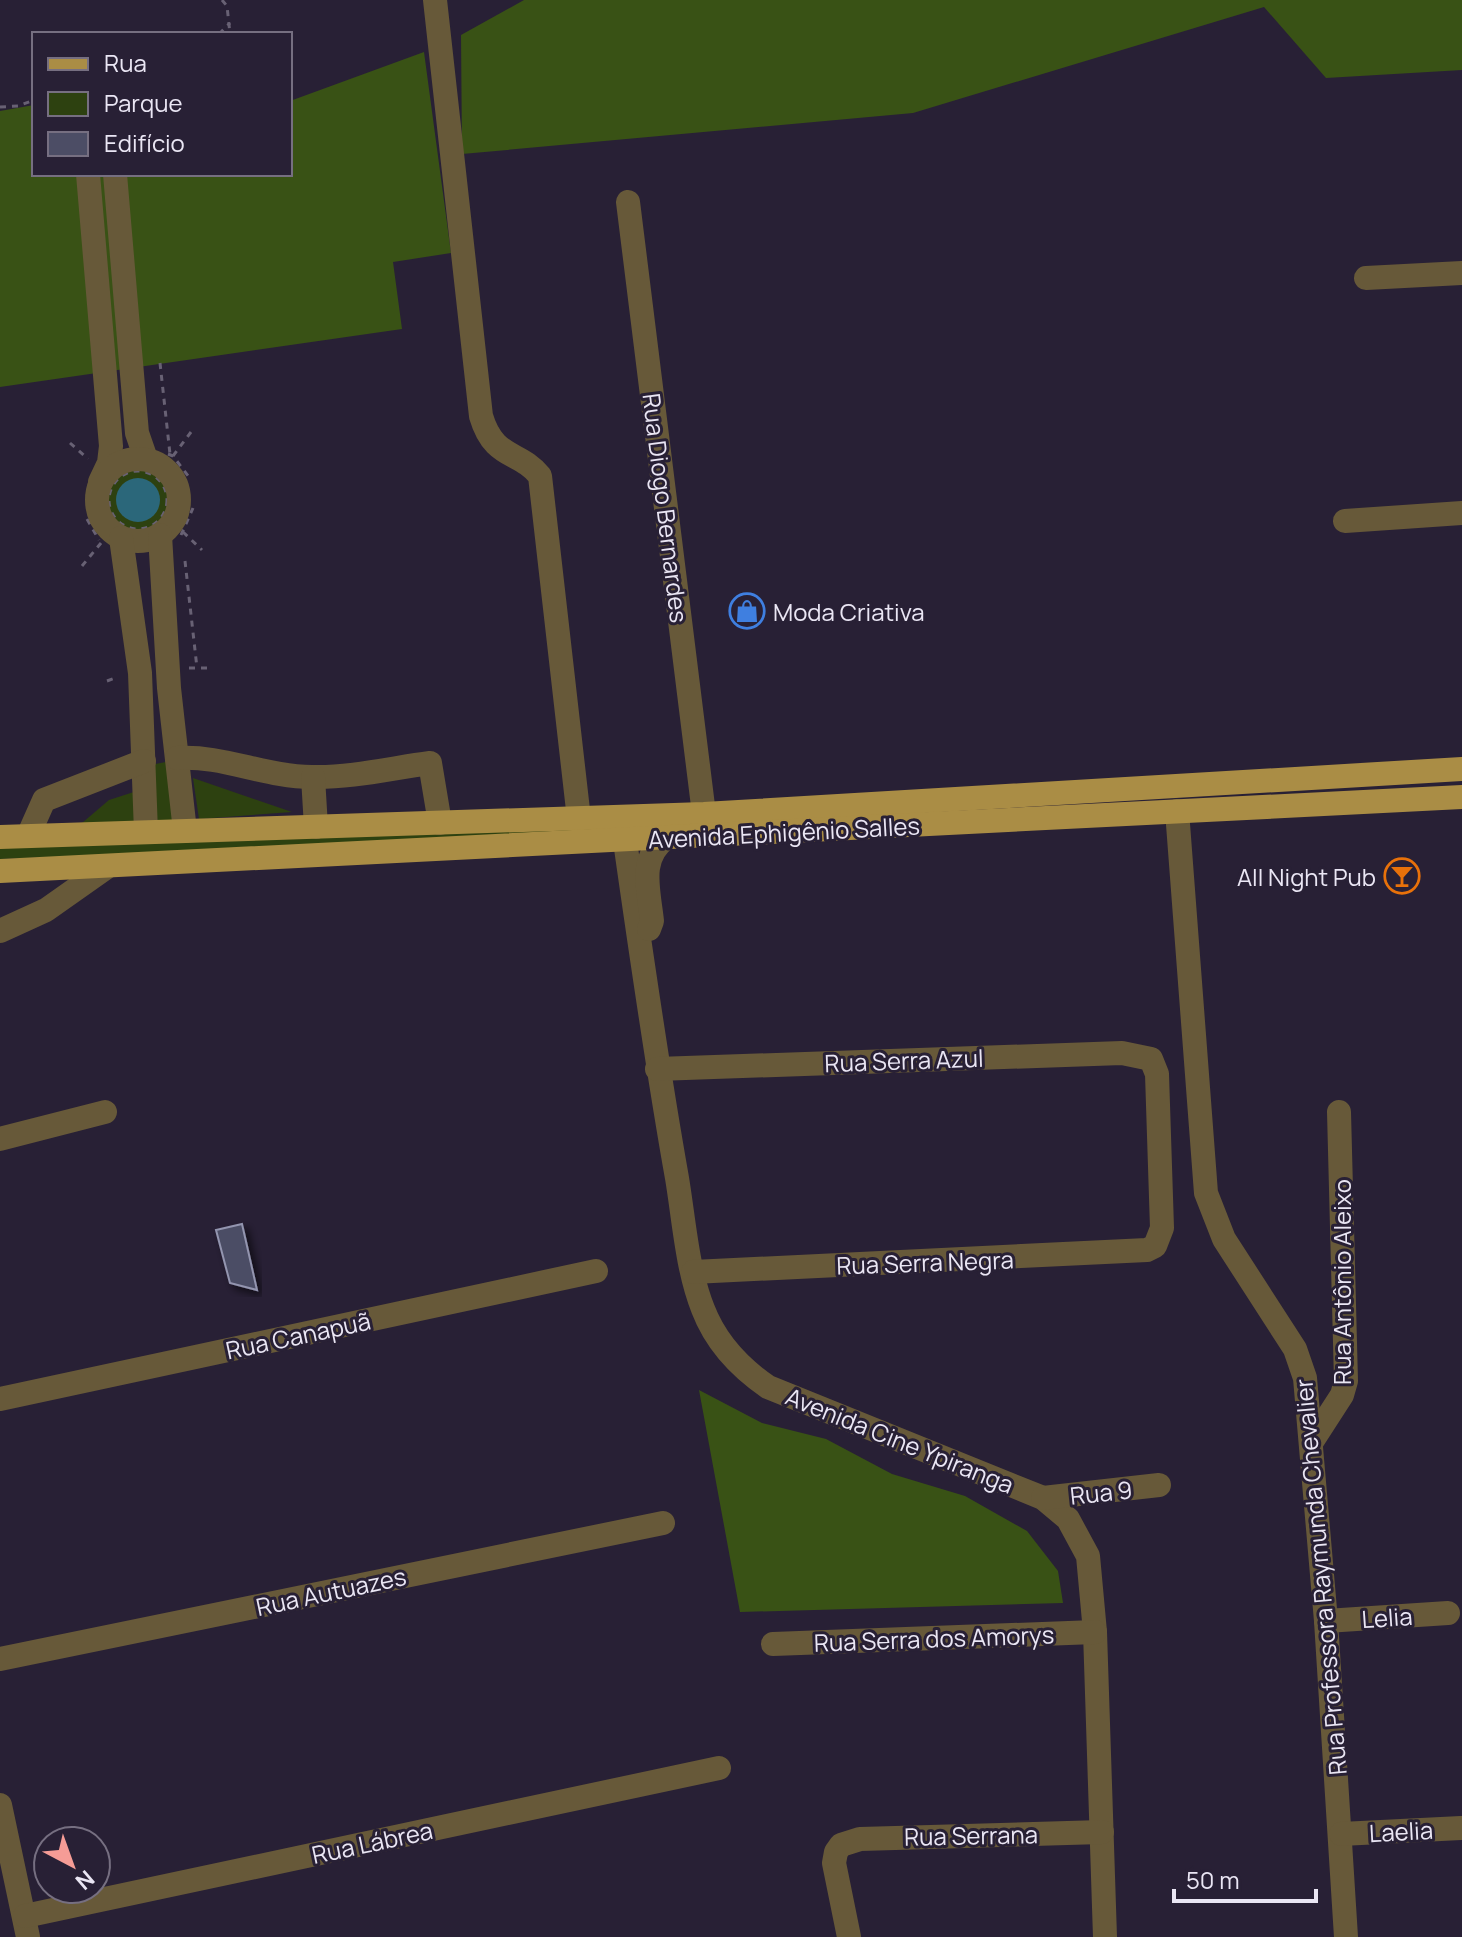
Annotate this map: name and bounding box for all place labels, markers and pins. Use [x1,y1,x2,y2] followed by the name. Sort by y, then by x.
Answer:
[728,592,766,630] shop icon: Moda Criativa
[773,595,925,628] place label: Moda Criativa
[1383,857,1421,895] bar icon: All Night Pub
[1237,860,1376,893] place label: All Night Pub

